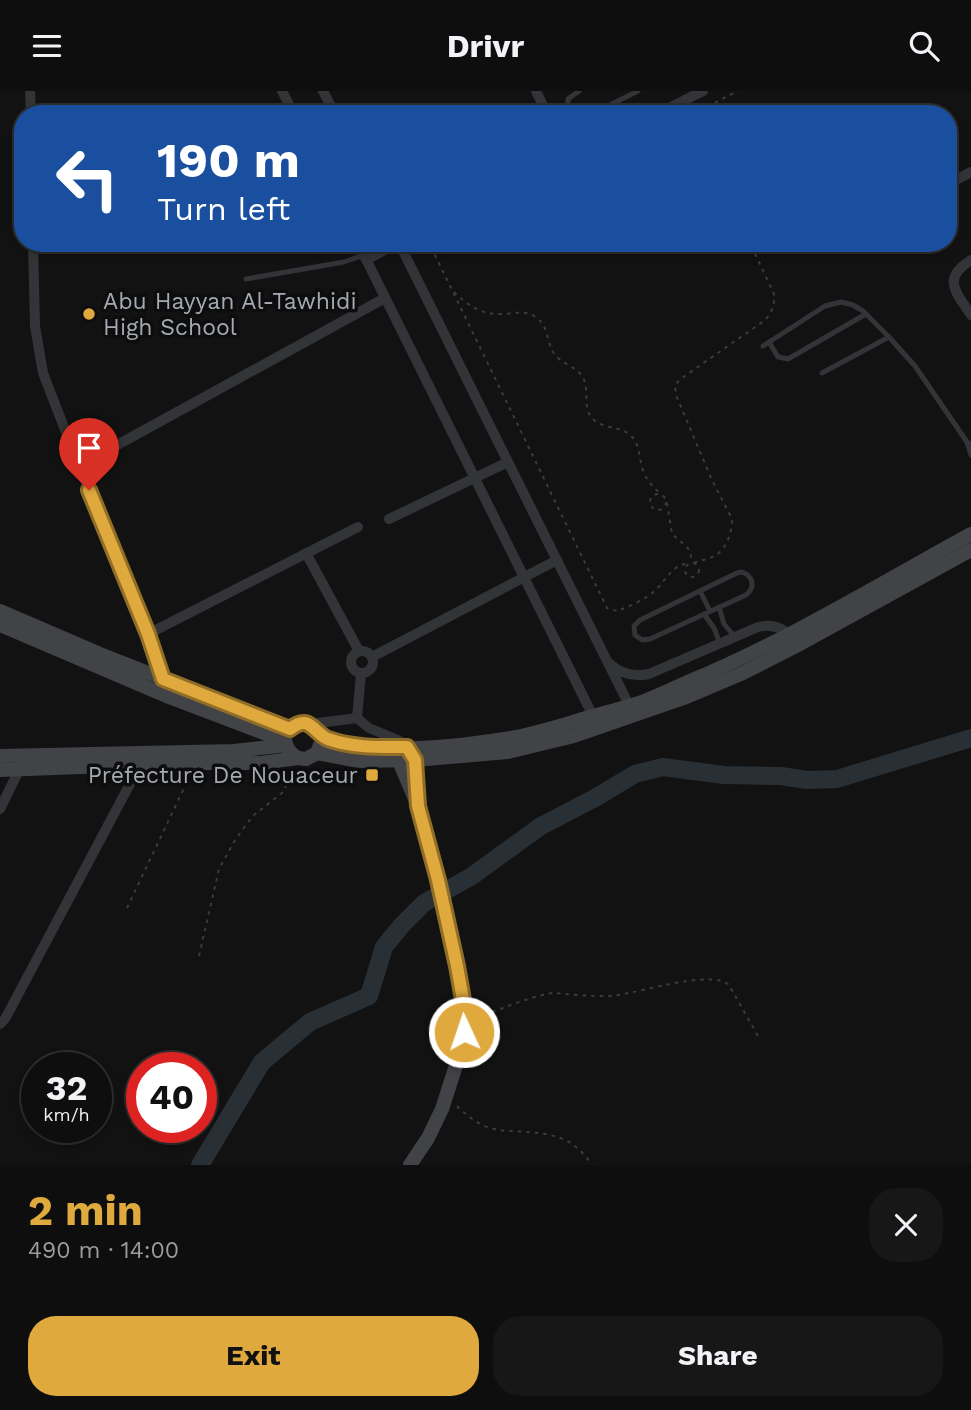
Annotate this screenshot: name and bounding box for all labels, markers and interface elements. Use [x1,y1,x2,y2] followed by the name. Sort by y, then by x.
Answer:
[28,27,66,65] icon: menu
[447,27,524,65] text: Drivr
[905,27,943,65] icon: search
[157,131,300,189] text: 190 m
[42,133,133,224] icon: left
[157,190,290,228] text: Turn left
[103,288,357,341] place label: Abu Hayyan Al-Tawhidi High School
[81,306,97,322] marker: Abu Hayyan Al-Tawhidi High School
[59,418,119,490] pin
[70,429,108,467] icon: arrive
[88,762,358,789] place label: Préfecture De Nouaceur
[364,767,380,783] marker: Préfecture De Nouaceur
[427,995,501,1069] position arrow
[126,1052,217,1143] speed limit sign: 40
[46,1067,87,1109] text: 32
[43,1104,90,1125] text: km/h
[28,1186,143,1235] text: 2 min
[869,1188,943,1262] button: close
[28,1237,179,1264] text: 490 m · 14:00
[28,1316,479,1396] button: Exit
[493,1316,943,1396] button: Share

